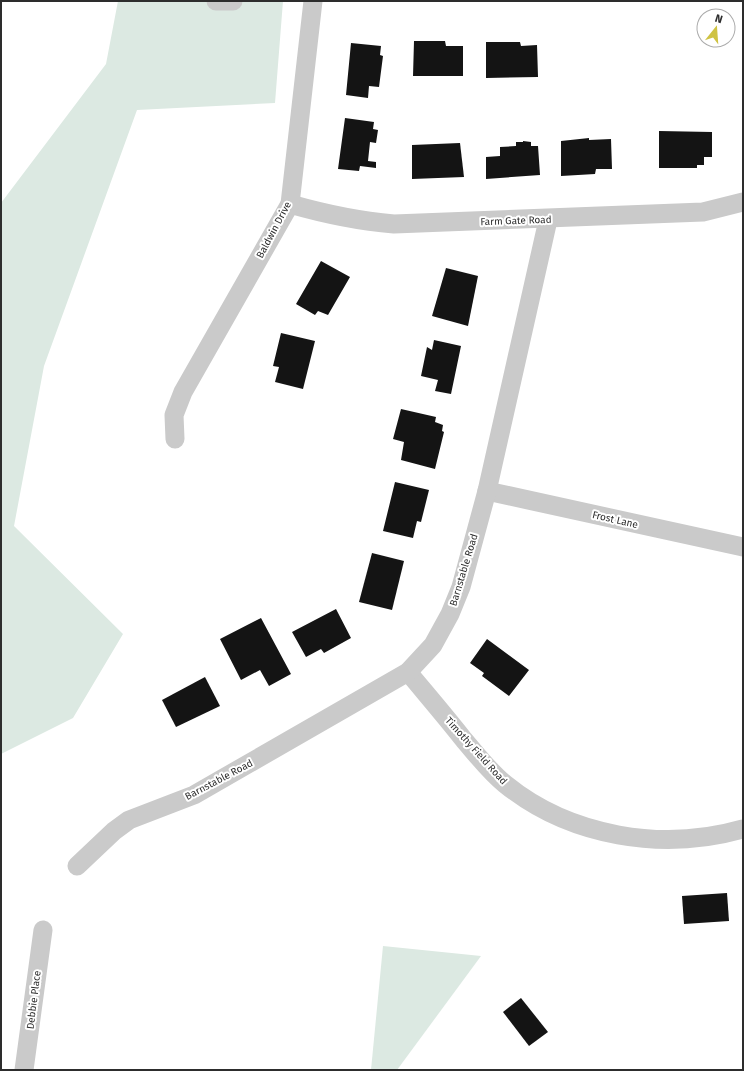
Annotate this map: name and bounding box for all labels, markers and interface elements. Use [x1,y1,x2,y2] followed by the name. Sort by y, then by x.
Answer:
[696,8,736,48] north arrow
[713,12,724,26] text: N
[254,200,294,260] street label: Baldwin Drive
[480,214,552,228] street label: Farm Gate Road
[591,509,639,531] street label: Frost Lane
[447,532,481,608] street label: Barnstable Road
[443,715,509,787] street label: Timothy Field Road
[183,757,255,803] street label: Barnstable Road
[24,970,44,1030] street label: Debbie Place

